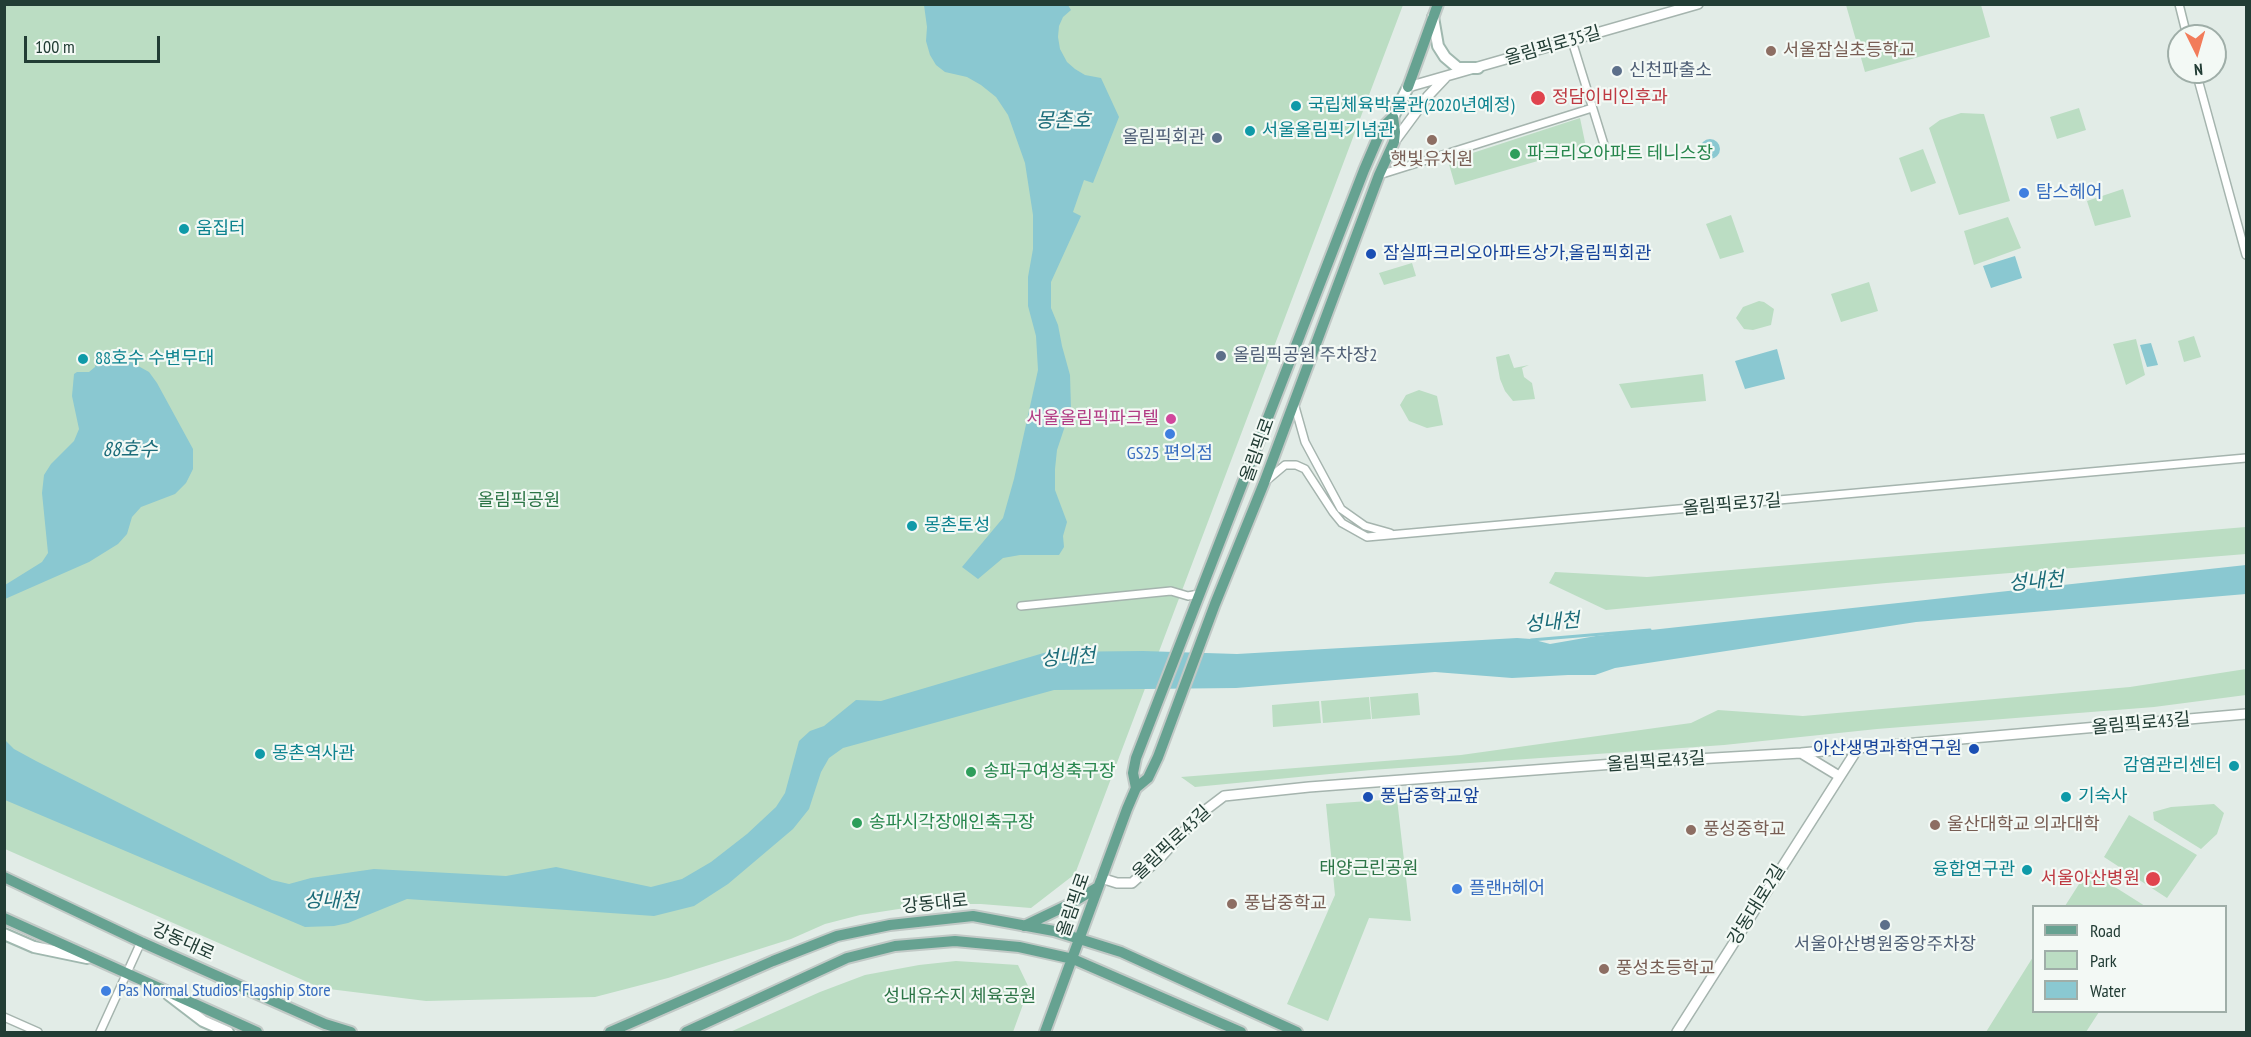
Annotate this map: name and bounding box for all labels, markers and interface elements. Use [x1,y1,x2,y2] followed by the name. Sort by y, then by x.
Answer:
[1502,22,1604,70] street label: 올림픽로35길
[27,24,164,62] scale bar
[2167,24,2227,84] north arrow
[35,35,75,58] text: 100 m
[1783,40,1915,62] place label: 서울잠실초등학교
[1764,44,1778,58] marker: 서울잠실초등학교
[1629,60,1712,82] place label: 신천파출소
[2193,60,2204,80] text: N
[1610,64,1624,78] marker: 신천파출소
[1552,87,1668,109] place label: 정담이비인후과
[1529,89,1547,107] marker: 정담이비인후과
[1308,95,1514,117] place label: 국립체육박물관(2020년예정)
[1289,99,1303,113] marker: 국립체육박물관(2020년예정)
[1035,109,1091,133] water label: 몽촌호
[1262,120,1394,142] place label: 서울올림픽기념관
[1243,124,1257,138] marker: 서울올림픽기념관
[1122,127,1205,149] place label: 올림픽회관
[1210,131,1224,145] marker: 올림픽회관
[1425,133,1439,147] marker: 햇빛유치원
[1527,143,1713,165] place label: 파크리오아파트 테니스장
[1508,147,1522,161] marker: 파크리오아파트 테니스장
[1391,149,1473,171] place label: 햇빛유치원
[2036,182,2102,204] place label: 탐스헤어
[2017,186,2031,200] marker: 탐스헤어
[196,218,246,240] place label: 움집터
[177,222,191,236] marker: 움집터
[1383,243,1651,265] place label: 잠실파크리오아파트상가,올림픽회관
[1364,247,1378,261] marker: 잠실파크리오아파트상가,올림픽회관
[1233,345,1377,367] place label: 올림픽공원 주차장2
[95,348,214,370] place label: 88호수 수변무대
[1214,349,1228,363] marker: 올림픽공원 주차장2
[76,352,90,366] marker: 88호수 수변무대
[1027,408,1159,430] place label: 서울올림픽파크텔
[1164,412,1178,426] marker: 서울올림픽파크텔
[1237,415,1279,485] street label: 올림픽로
[1163,427,1177,441] marker: GS25 편의점
[103,438,157,462] water label: 88호수
[1127,443,1213,465] place label: GS25 편의점
[478,490,560,512] park label: 올림픽공원
[1682,490,1782,520] street label: 올림픽로37길
[924,515,990,537] place label: 몽촌토성
[905,519,919,533] marker: 몽촌토성
[2007,568,2065,596] water label: 성내천
[1523,609,1581,637] water label: 성내천
[1040,644,1096,672] water label: 성내천
[2091,709,2191,739] street label: 올림픽로43길
[1813,738,1962,760] place label: 아산생명과학연구원
[1967,742,1981,756] marker: 아산생명과학연구원
[272,743,355,765] place label: 몽촌역사관
[253,747,267,761] marker: 몽촌역사관
[1606,748,1706,776] street label: 올림픽로43길
[2123,755,2222,777] place label: 감염관리센터
[2227,759,2241,773] marker: 감염관리센터
[983,761,1115,783] place label: 송파구여성축구장
[964,765,978,779] marker: 송파구여성축구장
[1380,786,1479,808] place label: 풍납중학교앞
[2078,786,2128,808] place label: 기숙사
[1361,790,1375,804] marker: 풍납중학교앞
[2059,790,2073,804] marker: 기숙사
[1128,801,1216,885] street label: 올림픽로43길
[869,812,1035,834] place label: 송파시각장애인축구장
[1947,814,2100,836] place label: 울산대학교 의과대학
[850,816,864,830] marker: 송파시각장애인축구장
[1928,818,1942,832] marker: 울산대학교 의과대학
[1703,819,1786,841] place label: 풍성중학교
[1684,823,1698,837] marker: 풍성중학교
[1319,858,1419,880] park label: 태양근린공원
[1932,859,2015,881] place label: 융합연구관
[1724,861,1790,949] street label: 강동대로2길
[2020,863,2034,877] marker: 융합연구관
[2041,868,2140,890] place label: 서울아산병원
[1053,870,1095,940] street label: 올림픽로
[2144,870,2162,888] marker: 서울아산병원
[1469,878,1545,900] place label: 플랜H헤어
[1450,882,1464,896] marker: 플랜H헤어
[303,889,359,913] water label: 성내천
[901,890,969,918] street label: 강동대로
[1244,893,1327,915] place label: 풍납중학교
[1225,897,1239,911] marker: 풍납중학교
[2032,905,2227,1013] legend
[1878,918,1892,932] marker: 서울아산병원중앙주차장
[148,919,218,965] street label: 강동대로
[2090,919,2121,942] text: Road
[1794,934,1976,956] place label: 서울아산병원중앙주차장
[2090,949,2117,972] text: Park
[1616,958,1715,980] place label: 풍성초등학교
[1597,962,1611,976] marker: 풍성초등학교
[2090,979,2126,1002] text: Water
[118,980,331,1002] place label: Pas Normal Studios Flagship Store
[99,984,113,998] marker: Pas Normal Studios Flagship Store
[884,986,1036,1008] park label: 성내유수지 체육공원

